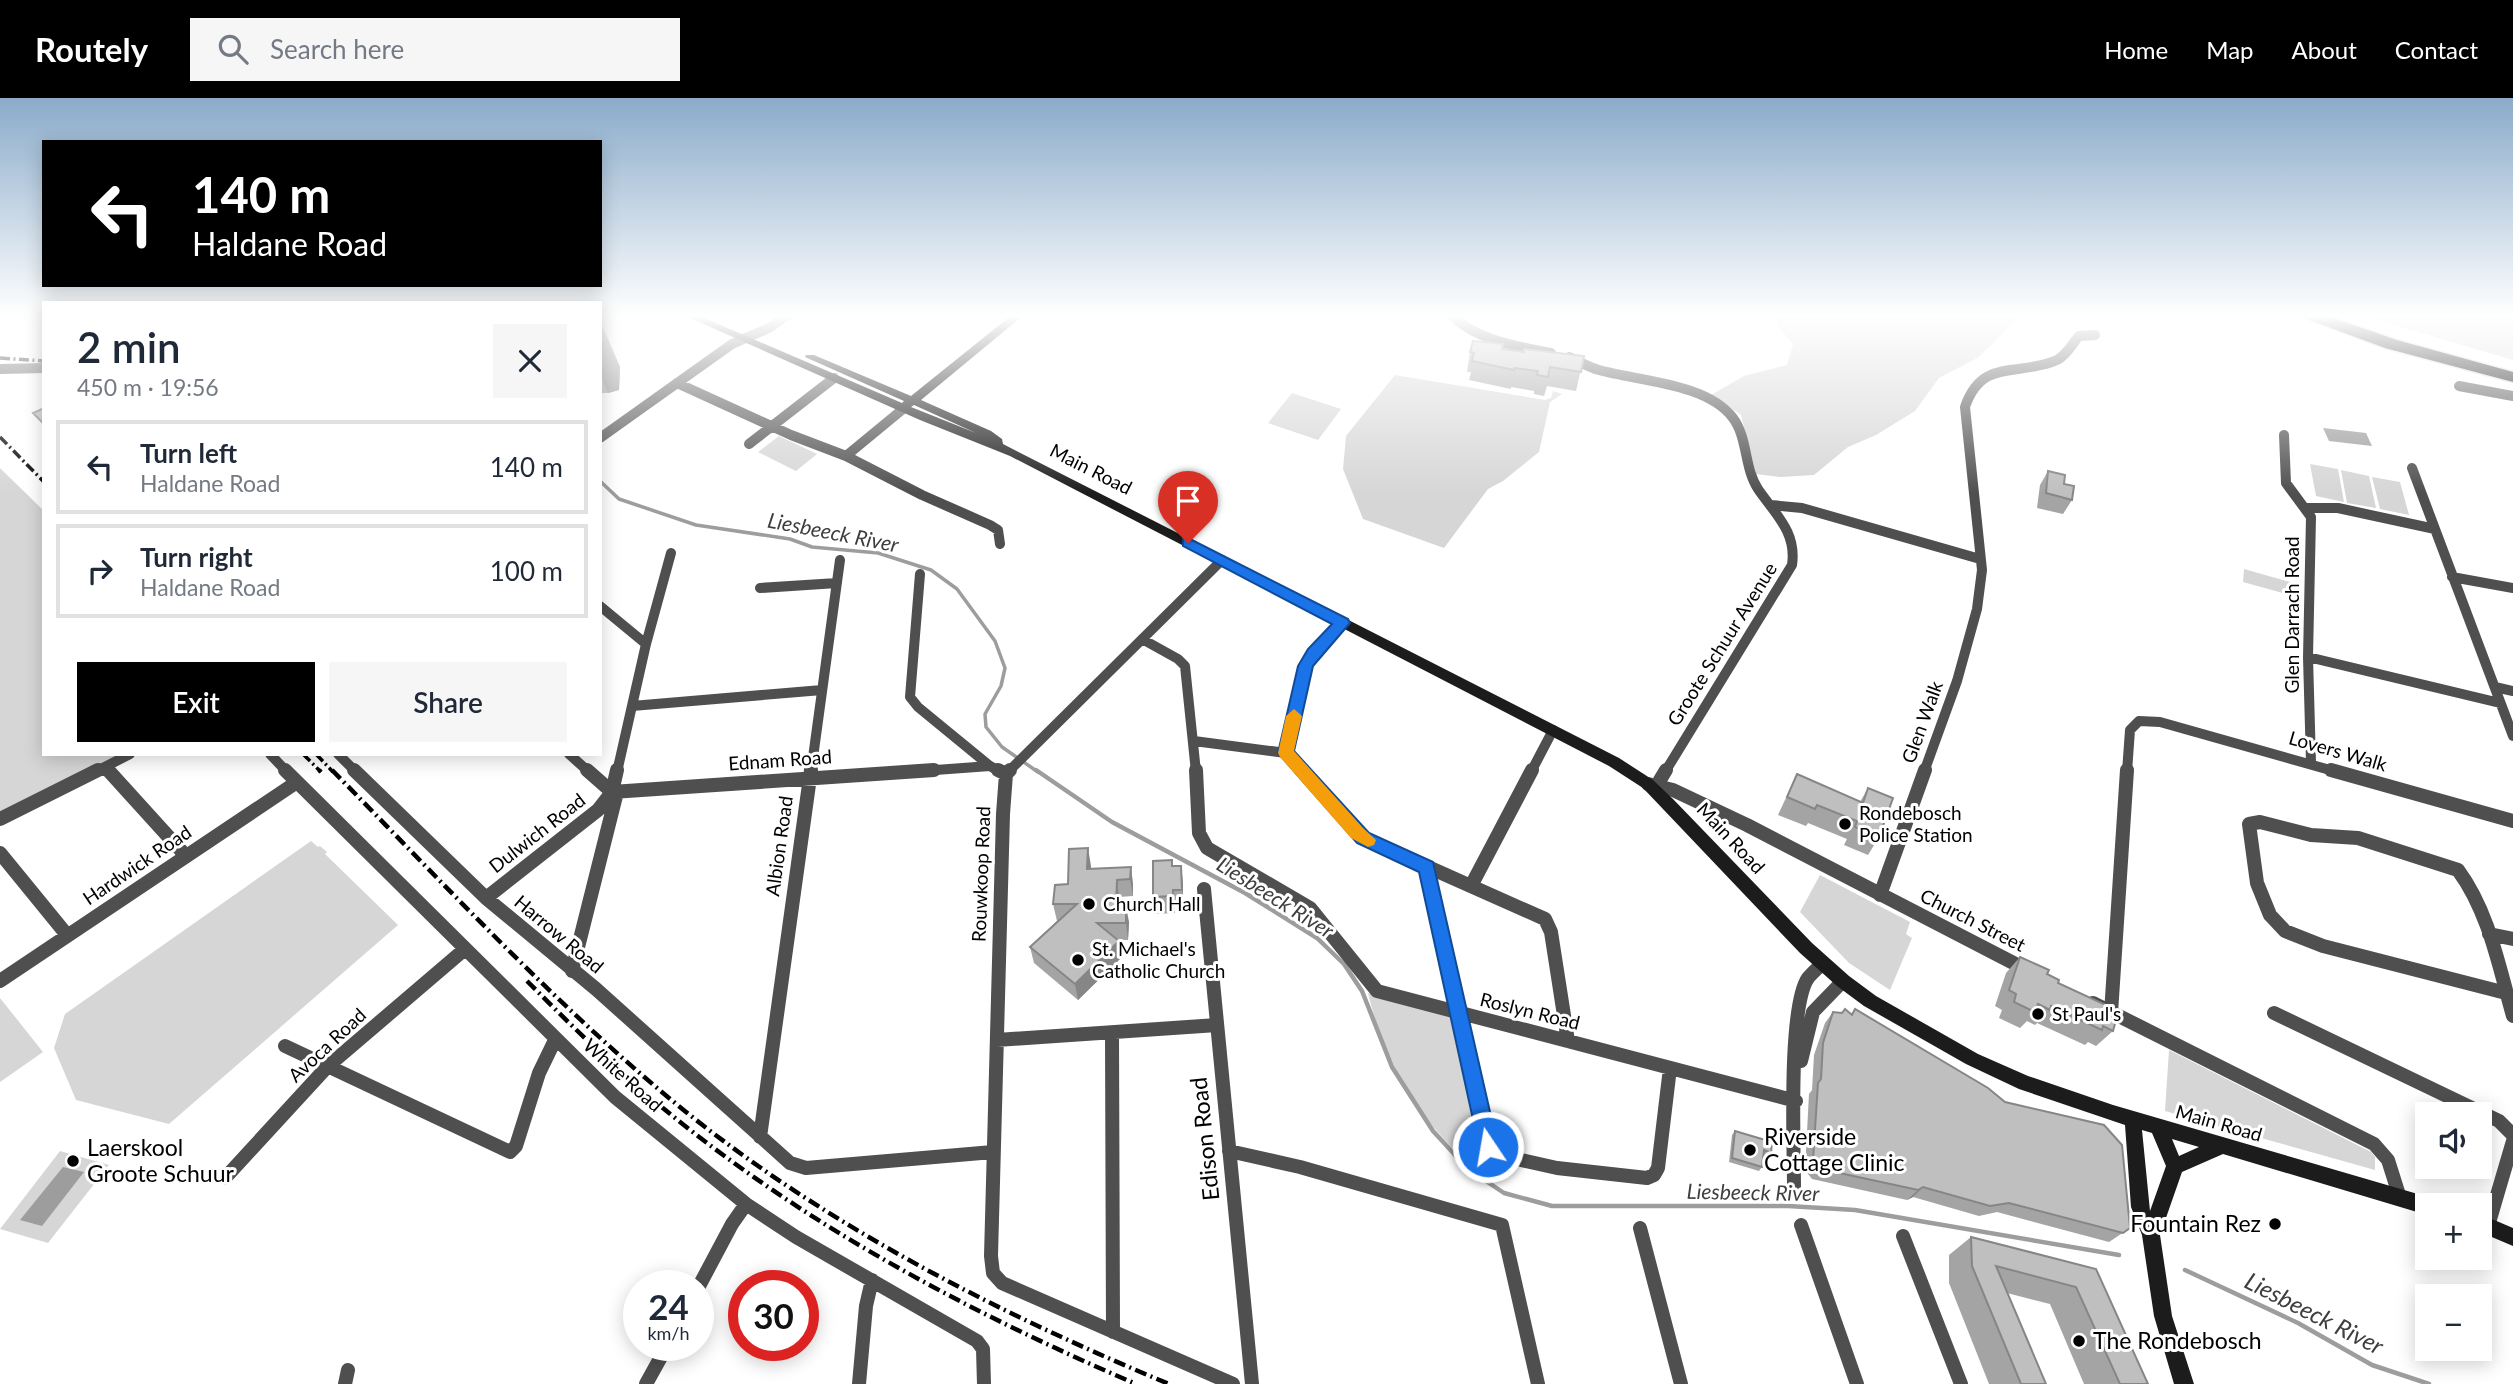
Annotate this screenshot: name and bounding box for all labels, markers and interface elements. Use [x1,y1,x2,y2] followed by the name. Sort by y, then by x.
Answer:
[190,18,680,81] search box
[35,29,148,69] text: Routely
[214,30,252,68] icon: search
[270,33,404,65] text: Search here
[2104,35,2168,64] text: Home
[2206,35,2254,64] text: Map
[2292,35,2357,64] text: About
[2395,35,2478,64] text: Contact
[192,165,330,223] text: 140 m
[77,168,168,259] icon: left
[192,224,387,263] text: Haldane Road
[77,322,181,372] text: 2 min
[493,324,567,398] button: close
[77,373,219,401] text: 450 m · 19:56
[140,437,237,469] text: Turn left
[1046,438,1136,499] street label: Main Road
[81,448,119,486] icon: left
[490,451,563,483] text: 140 m
[140,469,280,497] text: Haldane Road
[1158,471,1218,543] pin
[1169,482,1207,520] icon: arrive
[766,507,902,557] water label: Liesbeeck River
[2280,536,2303,694] street label: Glen Darrach Road
[140,541,253,573] text: Turn right
[81,552,119,590] icon: right
[490,555,563,587] text: 100 m
[1662,558,1781,730] street label: Groote Schuur Avenue
[140,573,280,601] text: Haldane Road
[77,662,315,742] button: Exit
[329,662,567,742] button: Share
[1896,677,1947,766] street label: Glen Walk
[2286,726,2390,776] street label: Lovers Walk
[727,744,833,775] street label: Ednam Road
[484,788,589,877] street label: Dulwich Road
[760,794,797,897] street label: Albion Road
[1693,797,1770,878] street label: Main Road
[1859,801,1973,846] place label: Rondebosch Police Station
[967,806,994,942] street label: Rouwkoop Road
[1837,816,1853,832] marker: Rondebosch Police Station
[78,820,195,909] street label: Hardwick Road
[1213,851,1339,943] water label: Liesbeeck River
[1917,883,2030,956] street label: Church Street
[510,890,609,978] street label: Harrow Road
[1103,892,1201,915] place label: Church Hall
[1081,896,1097,912] marker: Church Hall
[1092,937,1225,982] place label: St. Michael's Catholic Church
[1070,952,1086,968] marker: St. Michael's Catholic Church
[1478,987,1582,1034] street label: Roslyn Road
[2052,1002,2121,1025] place label: St Paul's
[283,1003,370,1086] street label: Avoca Road
[2030,1006,2046,1022] marker: St Paul's
[579,1033,668,1116] street label: White Road
[1184,1076,1224,1202] street label: Edison Road
[2173,1099,2265,1146] street label: Main Road
[2415,1102,2492,1361] map controls
[2415,1102,2492,1179] button: sound
[1451,1110,1525,1184] position arrow
[1764,1122,1905,1176] place label: Riverside Cottage Clinic
[87,1133,234,1187] place label: Laerskool Groote Schuur
[1742,1142,1758,1158] marker: Riverside Cottage Clinic
[65,1153,81,1169] marker: Laerskool Groote Schuur
[1686,1178,1820,1205] water label: Liesbeeck River
[2415,1193,2492,1270] button: +
[2130,1209,2261,1237] place label: Fountain Rez
[2267,1216,2283,1232] marker: Fountain Rez
[2241,1265,2390,1360] water label: Liesbeeck River
[728,1270,819,1361] speed limit sign: 30
[2415,1284,2492,1361] button: −
[648,1285,689,1327] text: 24
[647,1322,690,1344] text: km/h
[2093,1326,2262,1354] place label: The Rondebosch
[2071,1333,2087,1349] marker: The Rondebosch

